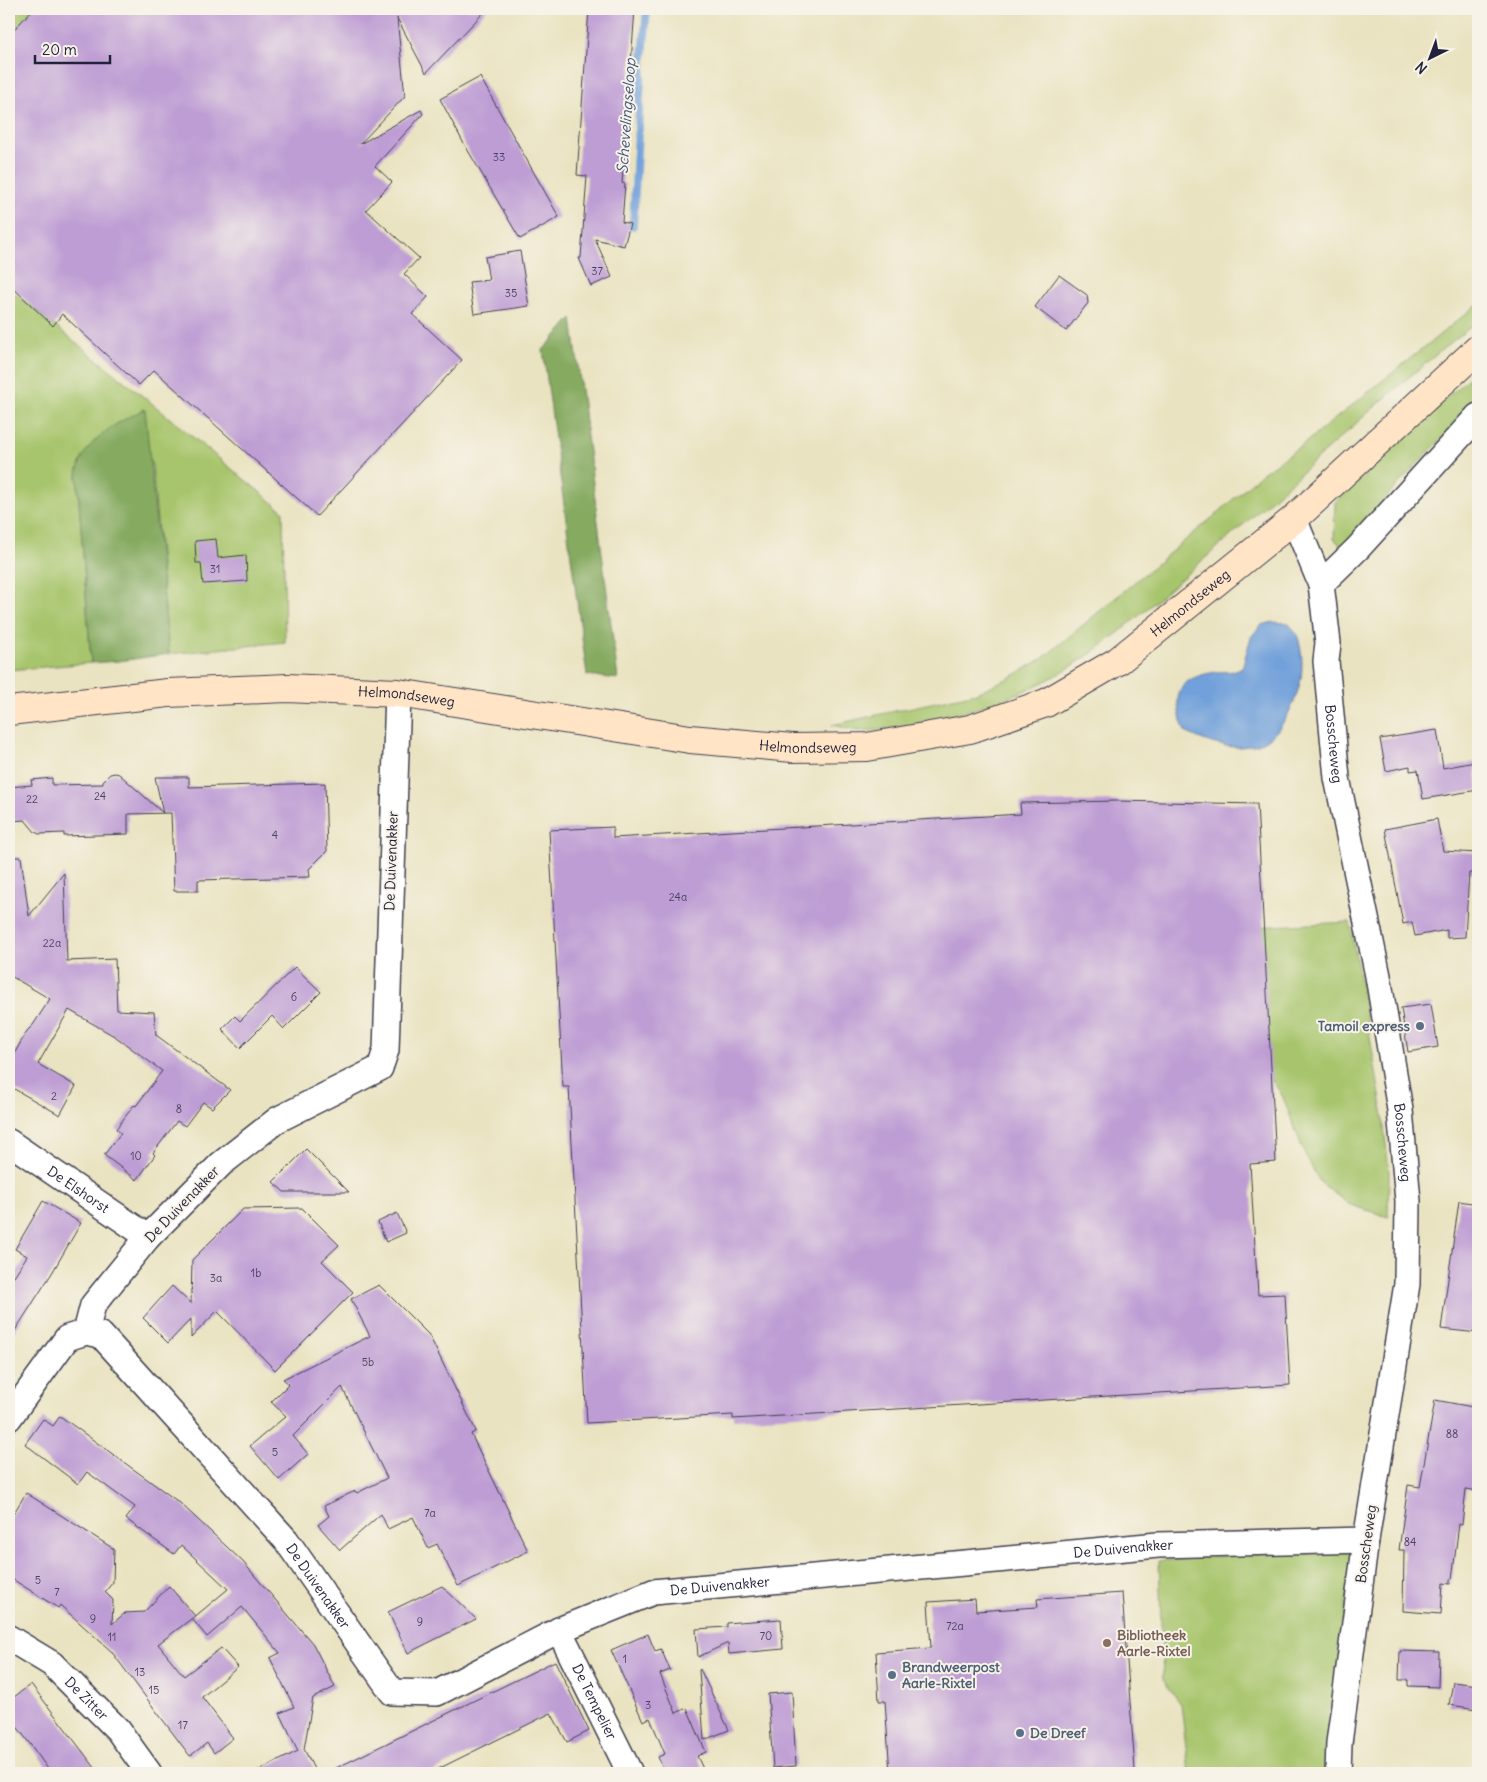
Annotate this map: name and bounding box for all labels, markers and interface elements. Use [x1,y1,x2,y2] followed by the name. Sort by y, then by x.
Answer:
[35,32,110,64] scale bar
[1404,32,1454,82] north arrow
[42,40,77,59] text: 20 m
[612,56,640,174] water label: Schevelingseloop
[1412,58,1431,78] text: N
[493,150,505,164] house number: 33
[591,264,603,278] house number: 37
[505,286,517,300] house number: 35
[210,562,220,576] house number: 31
[1146,565,1234,641] street label: Helmondseweg
[358,682,456,711] street label: Helmondseweg
[1321,704,1347,785] street label: Bosscheweg
[758,736,857,757] street label: Helmondseweg
[94,789,106,803] house number: 24
[26,792,38,806] house number: 22
[380,810,402,911] street label: De Duivenakker
[272,828,278,842] house number: 4
[669,890,687,904] house number: 24a
[43,936,61,950] house number: 22a
[291,990,297,1004] house number: 6
[1318,1017,1411,1035] place label: Tamoil express
[1414,1020,1426,1032] marker: Tamoil express
[51,1089,57,1103] house number: 2
[176,1102,182,1116] house number: 8
[1390,1102,1415,1183] street label: Bosscheweg
[130,1149,142,1163] house number: 10
[44,1162,113,1217] street label: De Elshorst
[141,1162,223,1246] street label: De Duivenakker
[251,1266,261,1280] house number: 1b
[210,1271,222,1285] house number: 3a
[362,1355,374,1369] house number: 5b
[1446,1427,1458,1441] house number: 88
[272,1445,278,1459] house number: 5
[1352,1504,1380,1584] street label: Bosscheweg
[424,1506,436,1520] house number: 7a
[1404,1535,1416,1549] house number: 84
[1073,1536,1173,1562] street label: De Duivenakker
[282,1540,354,1632] street label: De Duivenakker
[669,1572,771,1599] street label: De Duivenakker
[35,1573,41,1587] house number: 5
[54,1585,60,1599] house number: 7
[90,1612,96,1626] house number: 9
[417,1615,423,1629] house number: 9
[946,1619,964,1633] house number: 72a
[1117,1626,1191,1660] place label: Bibliotheek Aarle-Rixtel
[760,1629,772,1643] house number: 70
[108,1630,116,1644] house number: 11
[1101,1637,1113,1649] marker: Bibliotheek Aarle-Rixtel
[623,1652,627,1666] house number: 1
[902,1658,1000,1692] place label: Brandweerpost Aarle-Rixtel
[568,1661,621,1743] street label: De Tempelier
[135,1665,145,1679] house number: 13
[886,1669,898,1681] marker: Brandweerpost Aarle-Rixtel
[61,1673,112,1724] street label: De Zitter
[149,1683,159,1697] house number: 15
[645,1698,651,1712] house number: 3
[178,1718,188,1732] house number: 17
[1030,1724,1087,1742] place label: De Dreef
[1014,1727,1026,1739] marker: De Dreef

